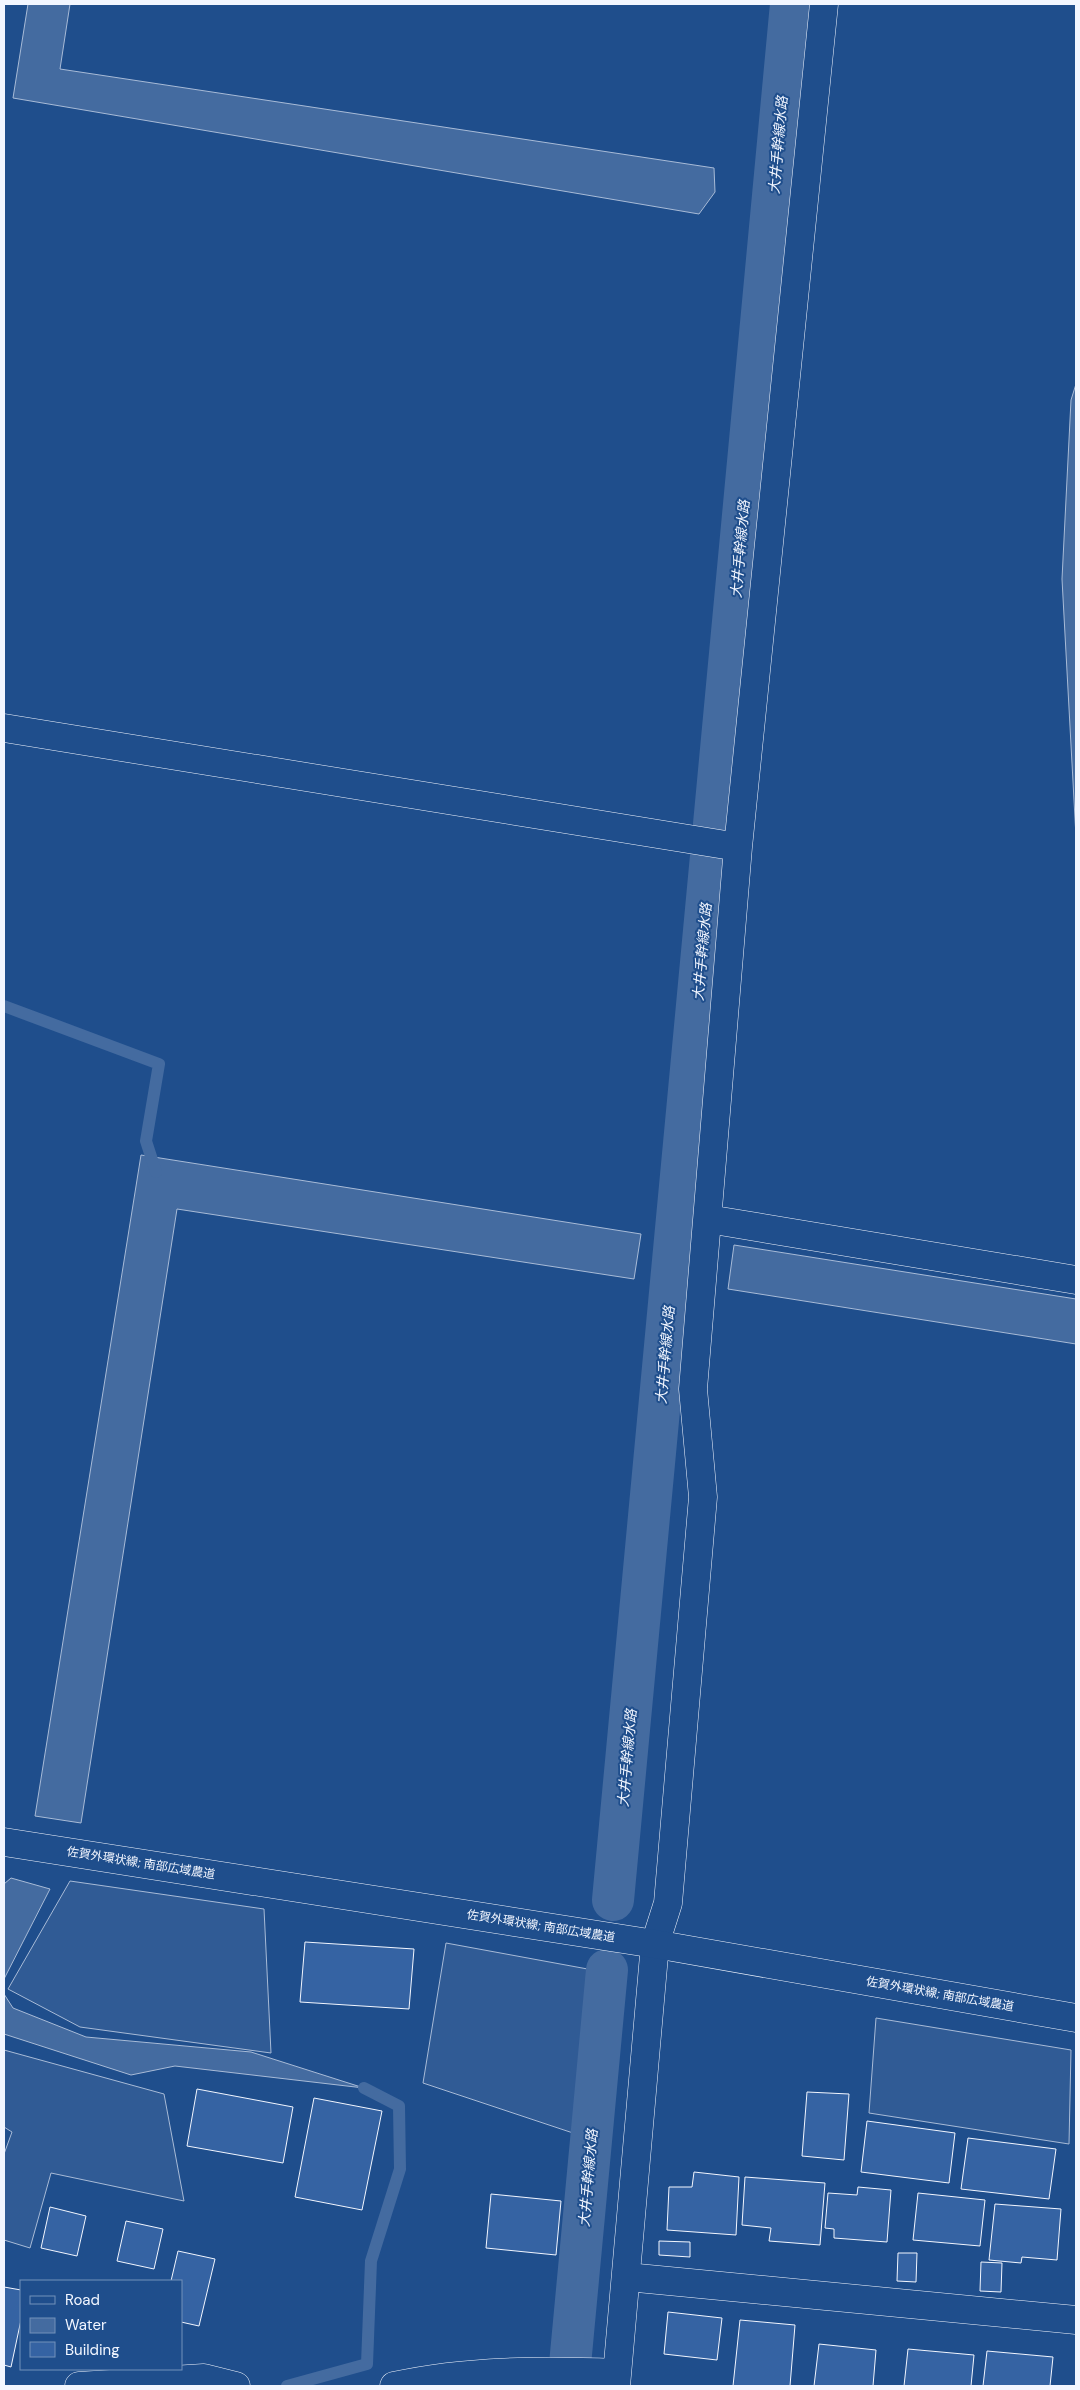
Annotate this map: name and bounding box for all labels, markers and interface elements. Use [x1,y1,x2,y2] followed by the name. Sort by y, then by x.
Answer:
[765,94,791,195] water label: 大井手幹線水路
[727,498,753,599] water label: 大井手幹線水路
[689,901,715,1002] water label: 大井手幹線水路
[652,1304,678,1405] water label: 大井手幹線水路
[614,1707,640,1808] water label: 大井手幹線水路
[66,1843,216,1883] street label: 佐賀外環状線; 南部広域農道
[466,1906,616,1946] street label: 佐賀外環状線; 南部広域農道
[865,1973,1015,2015] street label: 佐賀外環状線; 南部広域農道
[575,2127,601,2228] water label: 大井手幹線水路
[20,2280,182,2370] legend
[65,2290,100,2310] text: Road
[65,2315,107,2335] text: Water
[65,2340,120,2360] text: Building

